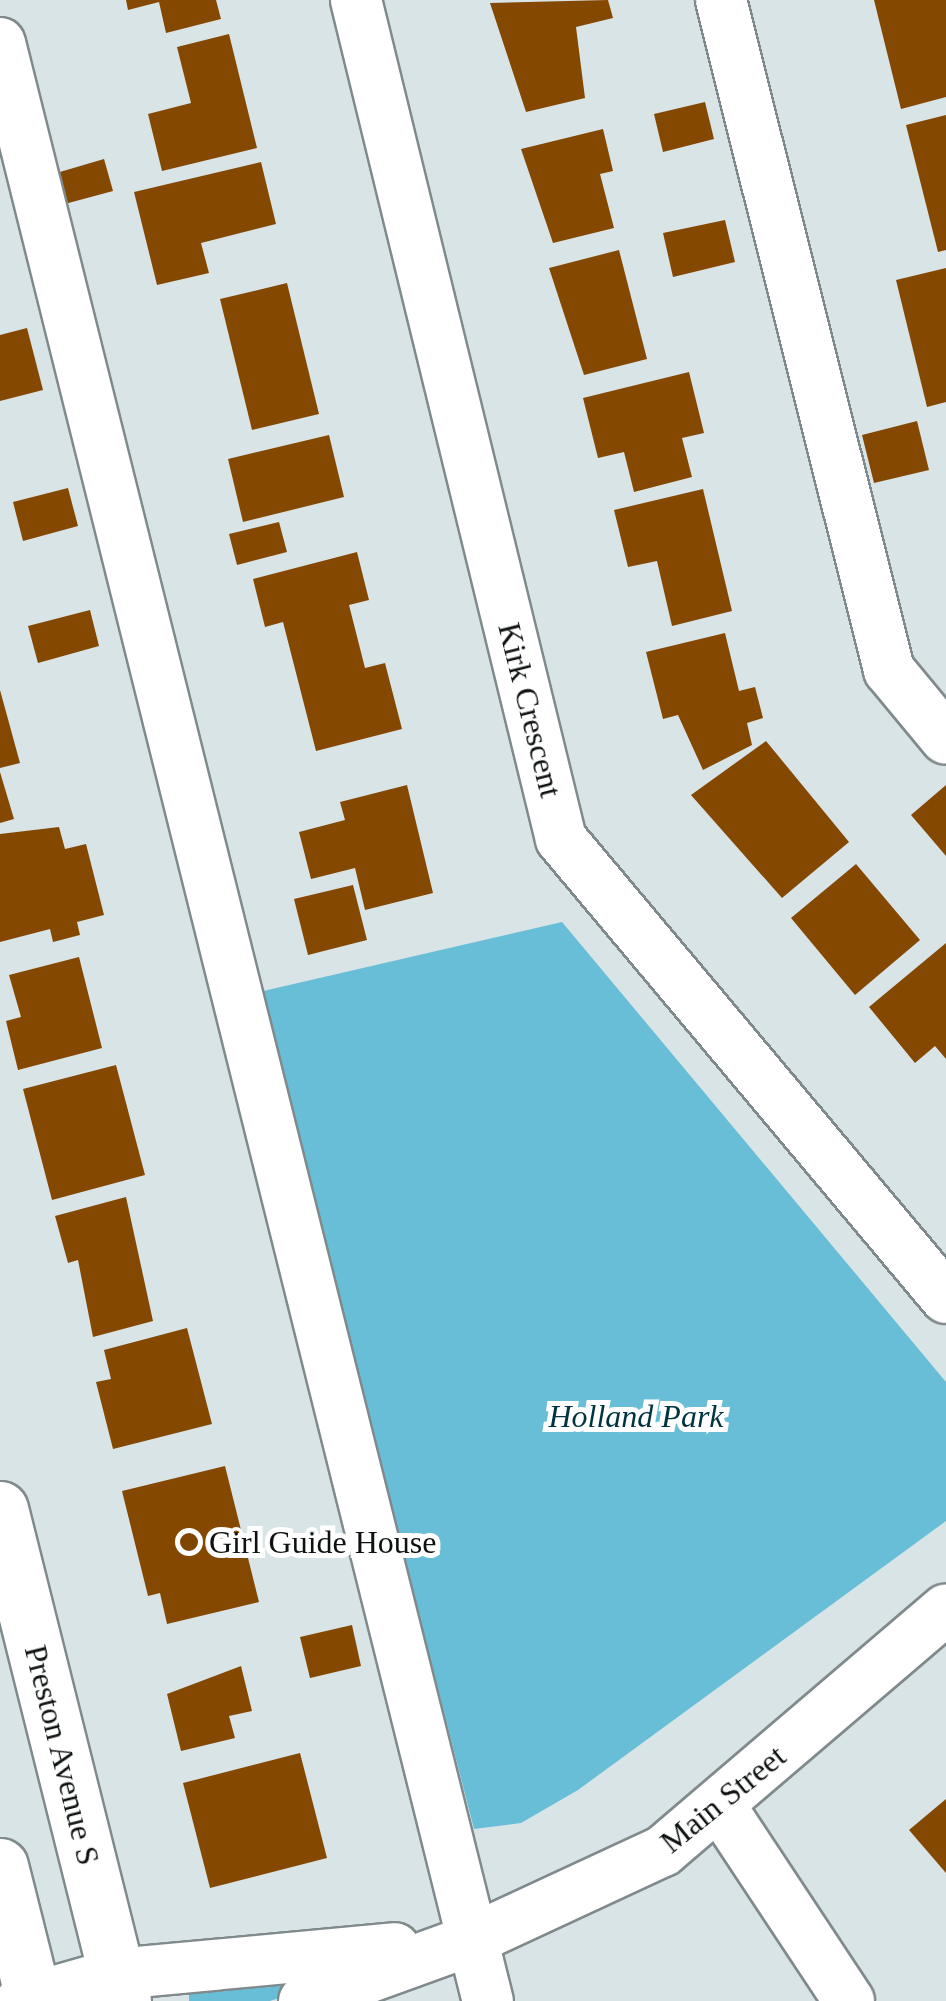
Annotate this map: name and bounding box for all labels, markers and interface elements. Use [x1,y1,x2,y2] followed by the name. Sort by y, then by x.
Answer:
[490,619,570,801] street label: Kirk Crescent
[548,1397,724,1435] park label: Holland Park
[209,1523,437,1561] place label: Girl Guide House
[178,1531,200,1553] marker: Girl Guide House
[16,1640,108,1870] street label: Preston Avenue S
[653,1737,793,1861] street label: Main Street

